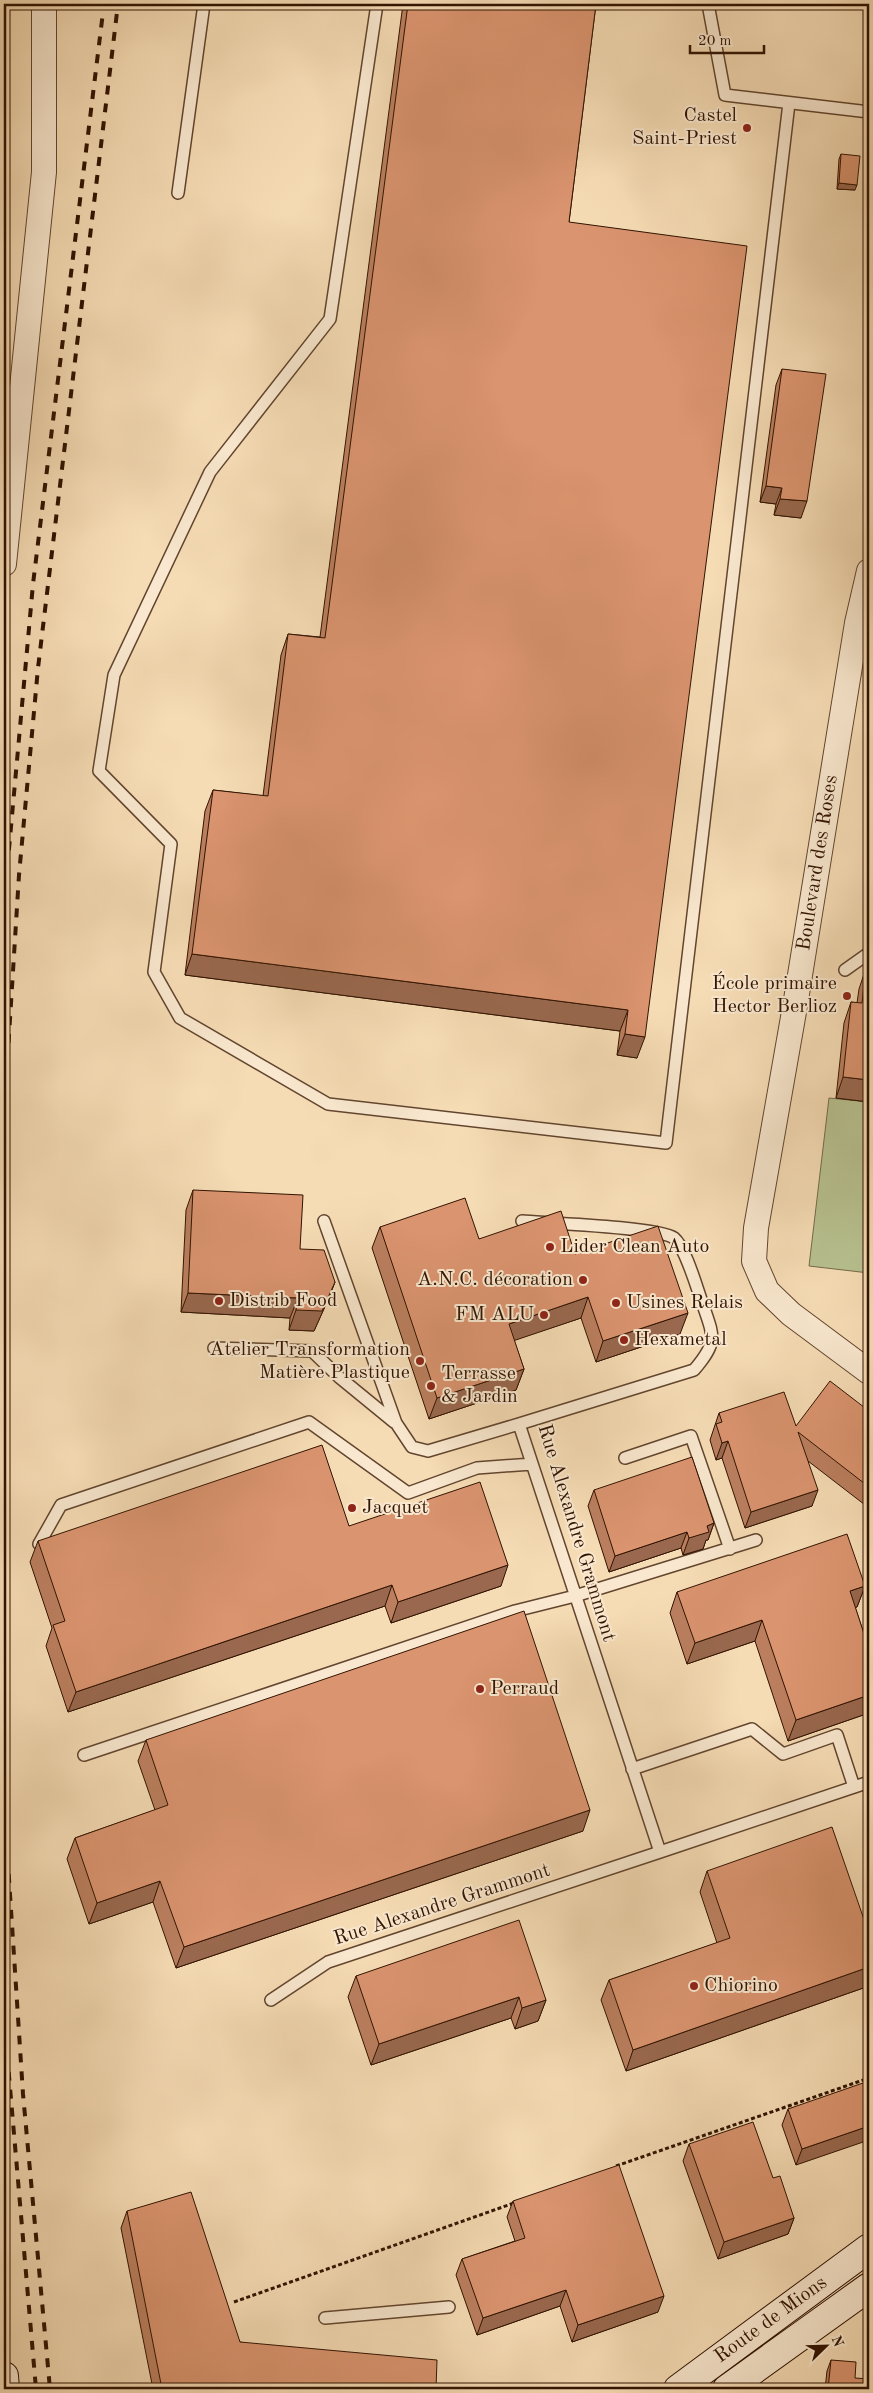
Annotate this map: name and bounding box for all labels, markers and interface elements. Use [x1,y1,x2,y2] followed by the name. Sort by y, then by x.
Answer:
[690,22,764,54] scale bar
[698,34,732,49] text: 20 m
[632,106,737,149] place label: Castel Saint-Priest
[741,122,753,134] marker: Castel Saint-Priest
[794,774,842,952] street label: Boulevard des Roses
[712,971,837,1017] place label: École primaire Hector Berlioz
[841,990,853,1002] marker: École primaire Hector Berlioz
[560,1237,709,1257] place label: Lider Clean Auto
[544,1241,556,1253] marker: Lider Clean Auto
[417,1270,573,1290] place label: A.N.C. décoration
[577,1274,589,1286] marker: A.N.C. décoration
[229,1291,337,1311] place label: Distrib Food
[626,1293,743,1313] place label: Usines Relais
[213,1295,225,1307] marker: Distrib Food
[610,1297,622,1309] marker: Usines Relais
[455,1305,534,1325] place label: FM ALU
[538,1309,550,1321] marker: FM ALU
[634,1330,727,1350] place label: Hexametal
[618,1334,630,1346] marker: Hexametal
[209,1340,410,1383] place label: Atelier Transformation Matière Plastique
[414,1355,426,1367] marker: Atelier Transformation Matière Plastique
[441,1364,518,1407] place label: Terrasse & Jardin
[425,1380,437,1392] marker: Terrasse & Jardin
[533,1422,619,1644] street label: Rue Alexandre Grammont
[362,1498,428,1518] place label: Jacquet
[346,1502,358,1514] marker: Jacquet
[490,1679,559,1699] place label: Perraud
[474,1683,486,1695] marker: Perraud
[331,1861,553,1949] street label: Rue Alexandre Grammont
[704,1976,778,1996] place label: Chiorino
[688,1980,700,1992] marker: Chiorino
[711,2273,831,2367] street label: Route de Mions
[800,2320,850,2370] north arrow
[829,2334,846,2349] text: N

